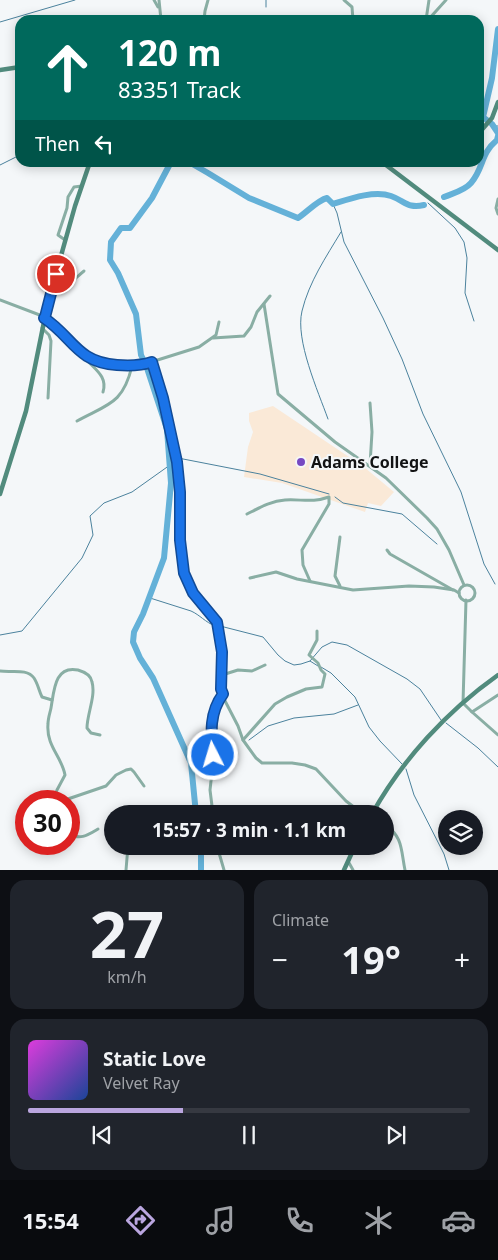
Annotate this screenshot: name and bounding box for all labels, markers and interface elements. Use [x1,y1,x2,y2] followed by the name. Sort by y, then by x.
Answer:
[118,29,221,76] text: 120 m
[35,35,100,100] icon: ahead
[118,74,241,104] text: 83351 Track
[90,130,118,158] icon: left
[35,131,80,157] text: Then
[35,253,77,295] pin
[42,260,70,288] icon: arrive
[311,451,429,473] place label: Adams College
[295,456,307,468] marker: Adams College
[186,728,238,780] position arrow
[15,790,80,855] speed limit sign: 30
[438,810,483,855] map controls
[438,810,483,855] button: layers
[152,817,346,843] text: 15:57 · 3 min · 1.1 km
[90,889,164,977] text: 27
[272,909,329,931] text: Climate
[341,933,401,985] text: 19°
[272,940,288,978] text: −
[454,940,470,978] text: +
[107,966,147,988] text: km/h
[103,1046,206,1072] text: Static Love
[103,1072,180,1094] text: Velvet Ray
[88,1121,116,1149] icon: previous
[235,1121,263,1149] icon: pause
[382,1121,410,1149] icon: next
[123,1203,158,1238] icon: directions
[203,1203,238,1238] icon: music
[282,1203,317,1238] icon: phone
[361,1203,396,1238] icon: climate
[441,1203,476,1238] icon: car
[22,1205,79,1235] text: 15:54

